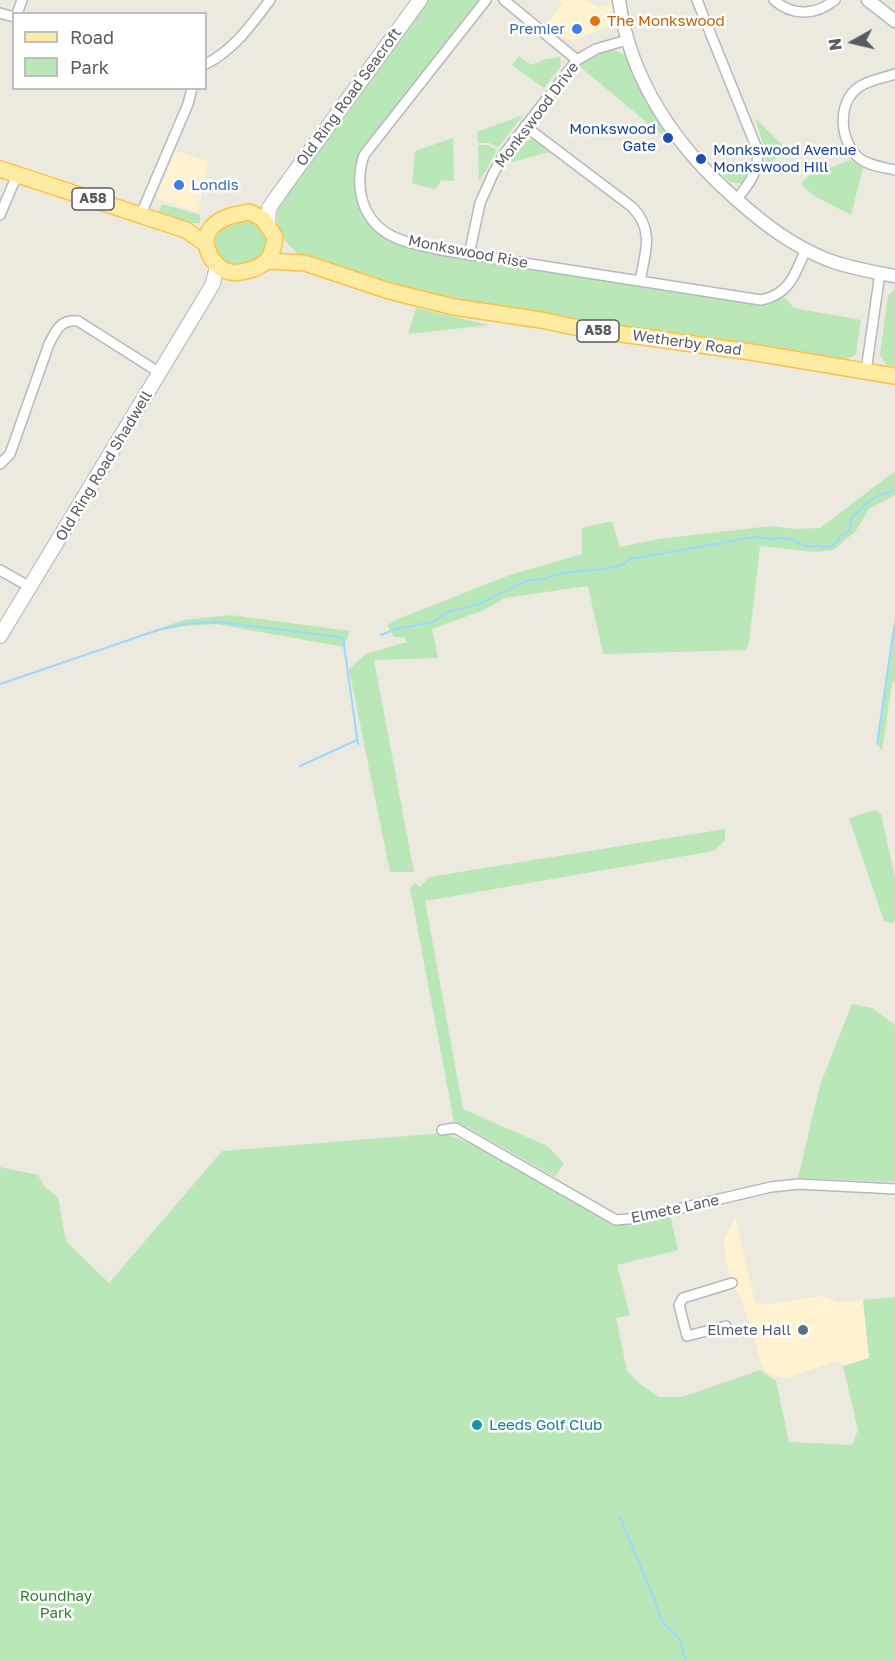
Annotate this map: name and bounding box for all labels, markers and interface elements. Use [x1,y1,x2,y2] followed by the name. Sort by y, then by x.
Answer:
[12,12,207,90] legend
[607,12,725,30] place label: The Monkswood
[823,12,883,72] north arrow
[588,14,602,28] marker: The Monkswood
[509,20,565,38] place label: Premier
[570,22,584,36] marker: Premier
[293,24,405,170] street label: Old Ring Road Seacroft
[70,26,114,48] text: Road
[824,37,846,52] text: N
[70,56,109,78] text: Park
[491,59,583,171] street label: Monkswood Drive
[569,120,656,155] place label: Monkswood Gate
[661,131,675,145] marker: Monkswood Gate
[713,141,856,176] place label: Monkswood Avenue Monkswood Hill
[694,152,708,166] marker: Monkswood Avenue Monkswood Hill
[191,176,239,194] place label: Londis
[172,178,186,192] marker: Londis
[72,188,114,210] road number: A58
[407,232,529,272] street label: Monkswood Rise
[577,320,619,342] road number: A58
[631,326,743,360] street label: Wetherby Road
[52,387,156,545] street label: Old Ring Road Shadwell
[629,1191,721,1227] street label: Elmete Lane
[707,1321,791,1339] place label: Elmete Hall
[796,1323,810,1337] marker: Elmete Hall
[489,1416,602,1434] place label: Leeds Golf Club
[470,1418,484,1432] marker: Leeds Golf Club
[20,1587,92,1622] park label: Roundhay Park

